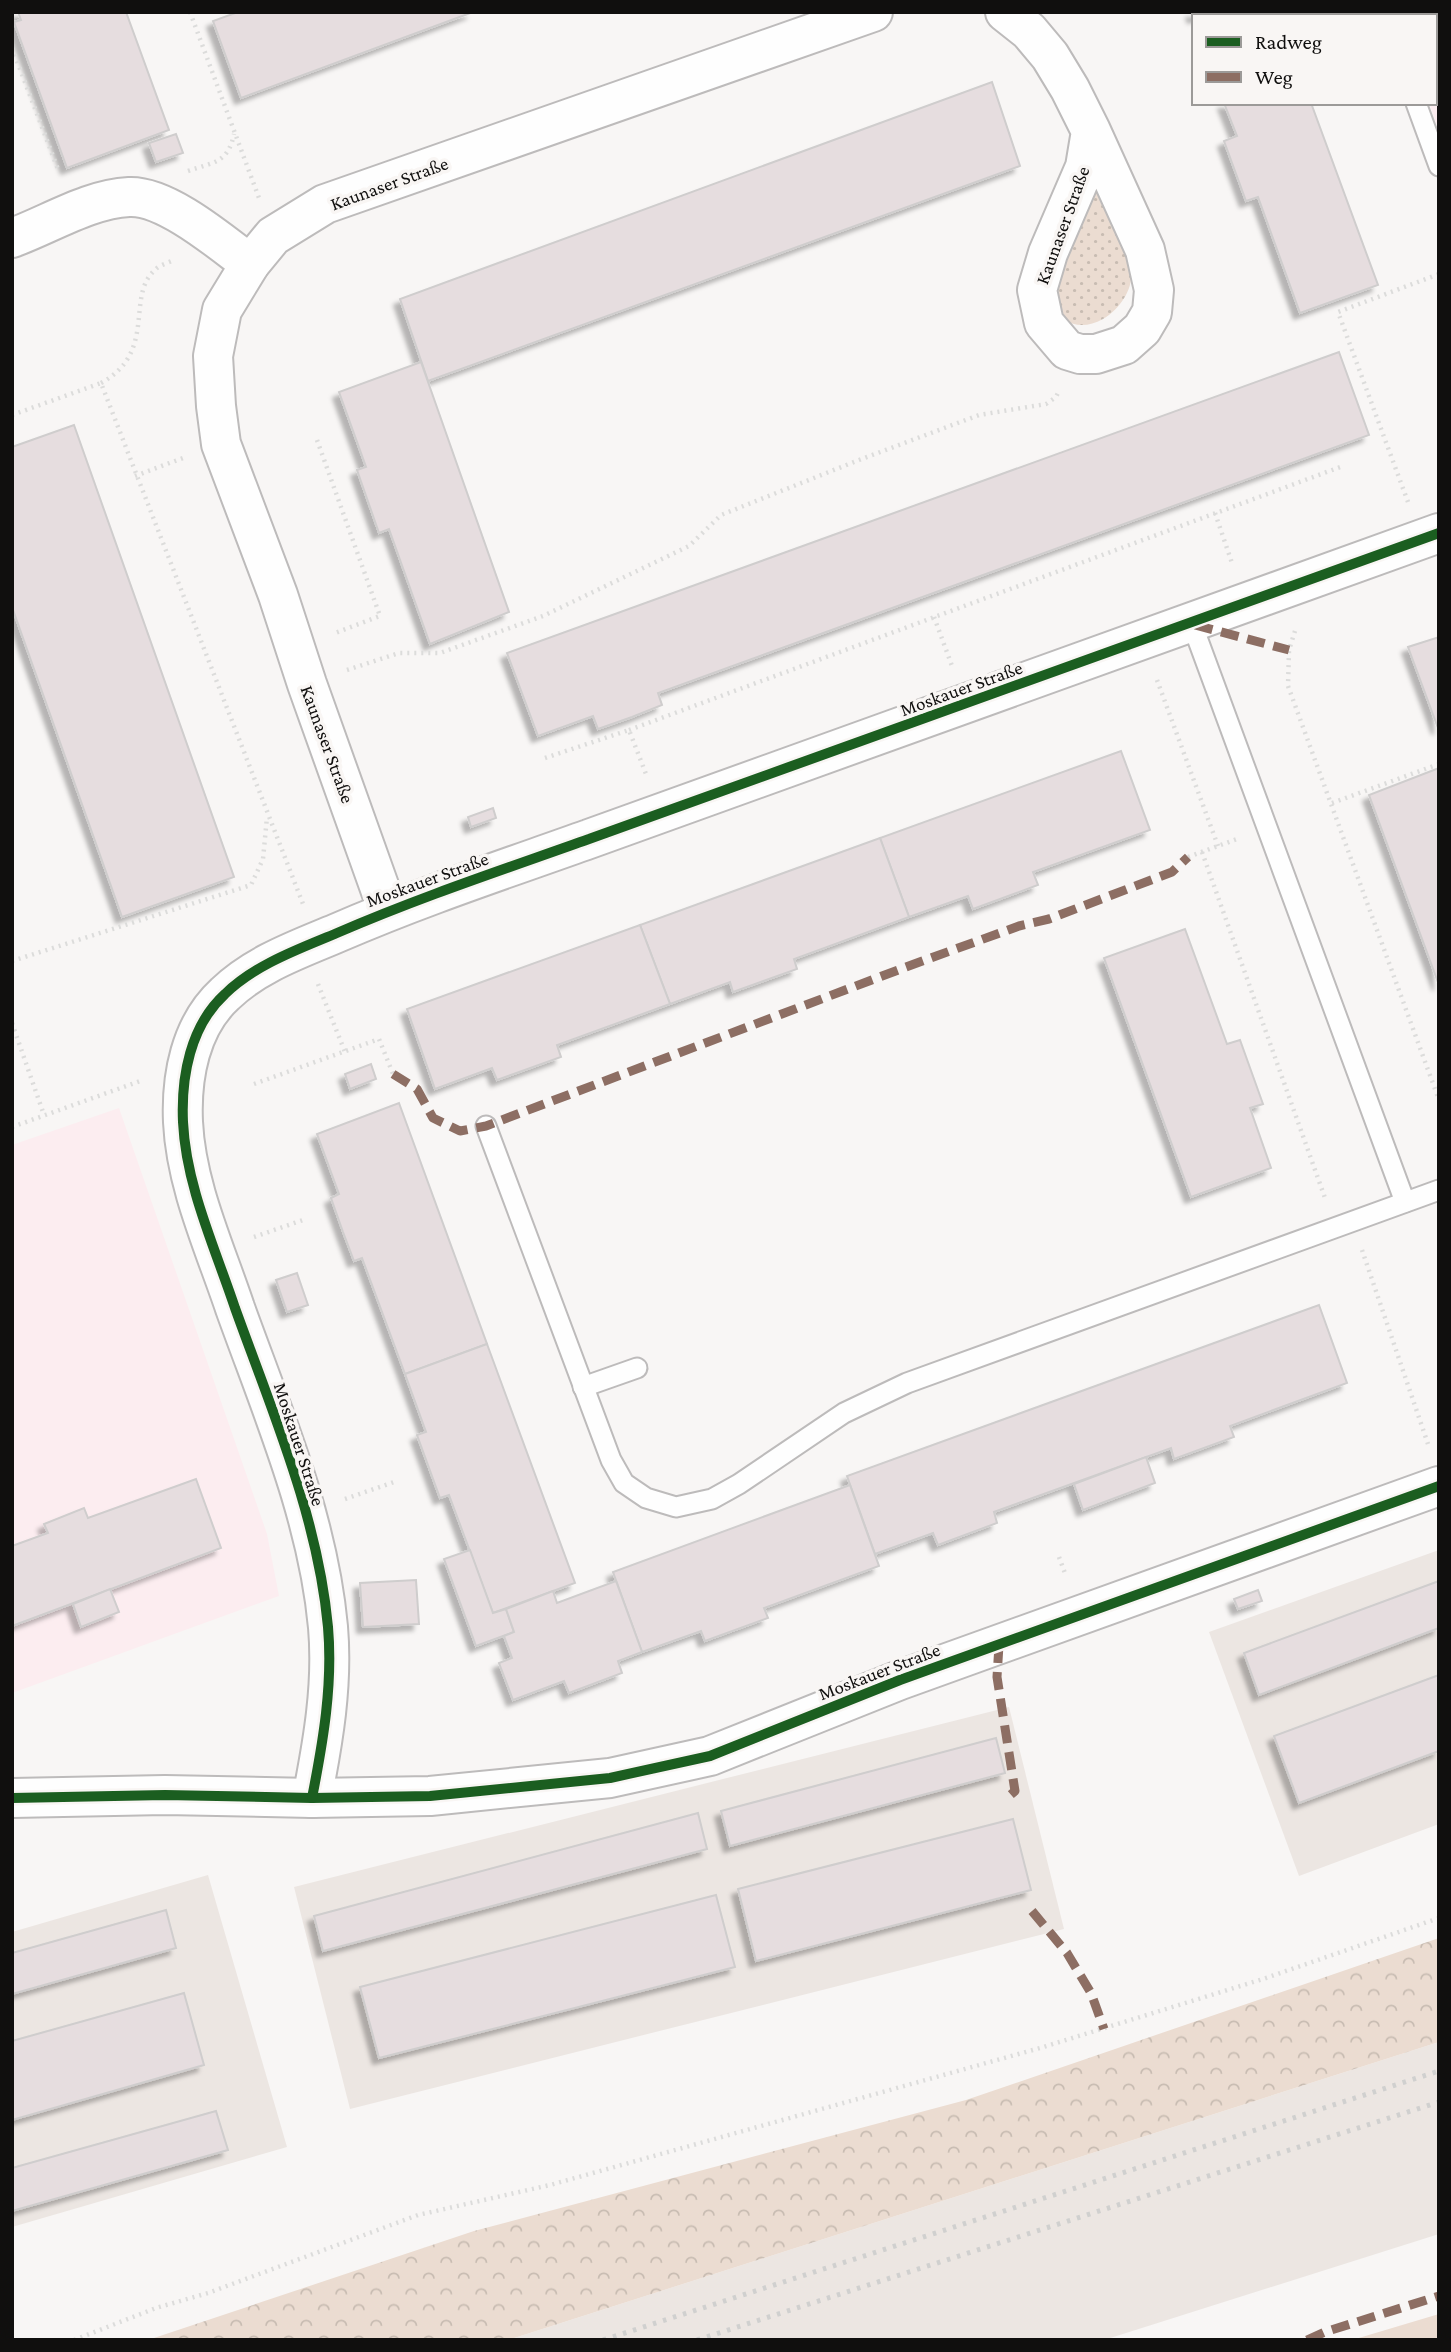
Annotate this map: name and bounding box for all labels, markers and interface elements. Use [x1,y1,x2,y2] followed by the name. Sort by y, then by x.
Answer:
[1192,14,1437,105] legend
[1255,30,1322,54] text: Radweg
[1255,65,1293,89] text: Weg
[327,152,451,215] street label: Kaunaser Straße
[1031,163,1094,287] street label: Kaunaser Straße
[897,657,1025,720] street label: Moskauer Straße
[296,682,359,806] street label: Kaunaser Straße
[363,848,491,911] street label: Moskauer Straße
[270,1380,329,1508] street label: Moskauer Straße
[815,1639,943,1704] street label: Moskauer Straße

